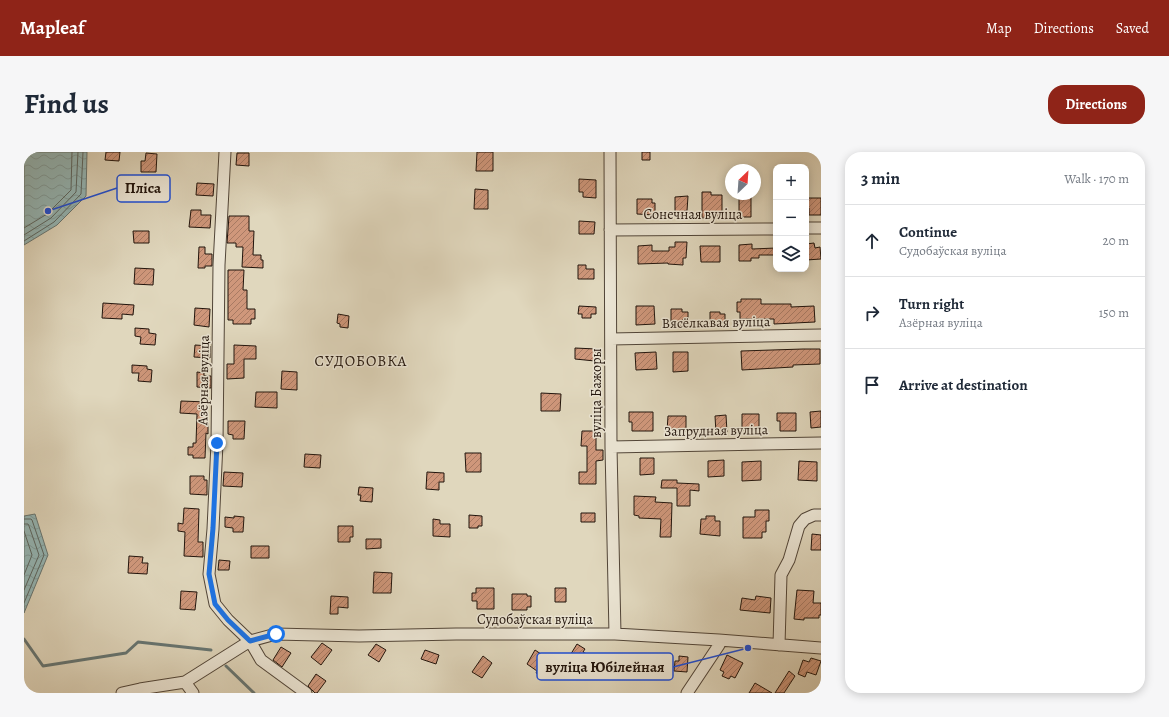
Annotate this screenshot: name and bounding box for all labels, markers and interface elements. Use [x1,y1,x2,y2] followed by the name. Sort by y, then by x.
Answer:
[20,15,85,41] text: Mapleaf
[986,19,1012,38] text: Map
[1034,19,1094,38] text: Directions
[1116,19,1149,38] text: Saved
[24,85,109,123] text: Find us
[1048,85,1145,124] button: Directions
[725,164,761,200] north arrow
[773,164,809,272] map controls
[773,164,809,200] button: +
[861,167,900,190] text: 3 min
[1064,170,1129,187] text: Walk · 170 m
[117,175,170,202] callout: Пліса
[125,178,162,198] text: Пліса
[773,200,809,236] button: −
[643,205,743,224] street label: Сонечная вуліца
[899,222,957,242] text: Continue
[861,230,883,252] icon: ahead
[1103,232,1129,249] text: 20 m
[773,236,809,272] button: layers
[899,242,1006,259] text: Судобаўская вуліца
[899,294,964,314] text: Turn right
[861,302,883,324] icon: right
[1099,304,1129,321] text: 150 m
[662,312,771,333] street label: Вясёлкавая вуліца
[899,314,983,331] text: Азёрная вуліца
[193,334,214,426] street label: Азёрная вуліца
[587,348,606,438] street label: вуліца Бажоры
[315,351,407,371] district label: СУДОБОВКА
[861,374,883,396] icon: arrive
[899,375,1028,395] text: Arrive at destination
[664,420,769,441] street label: Запрудная вуліца
[208,434,226,452] route end
[477,610,593,629] street label: Судобаўская вуліца
[267,625,285,643] route start
[537,653,673,680] callout: вуліца Юбілейная
[545,657,665,677] text: вуліца Юбілейная

